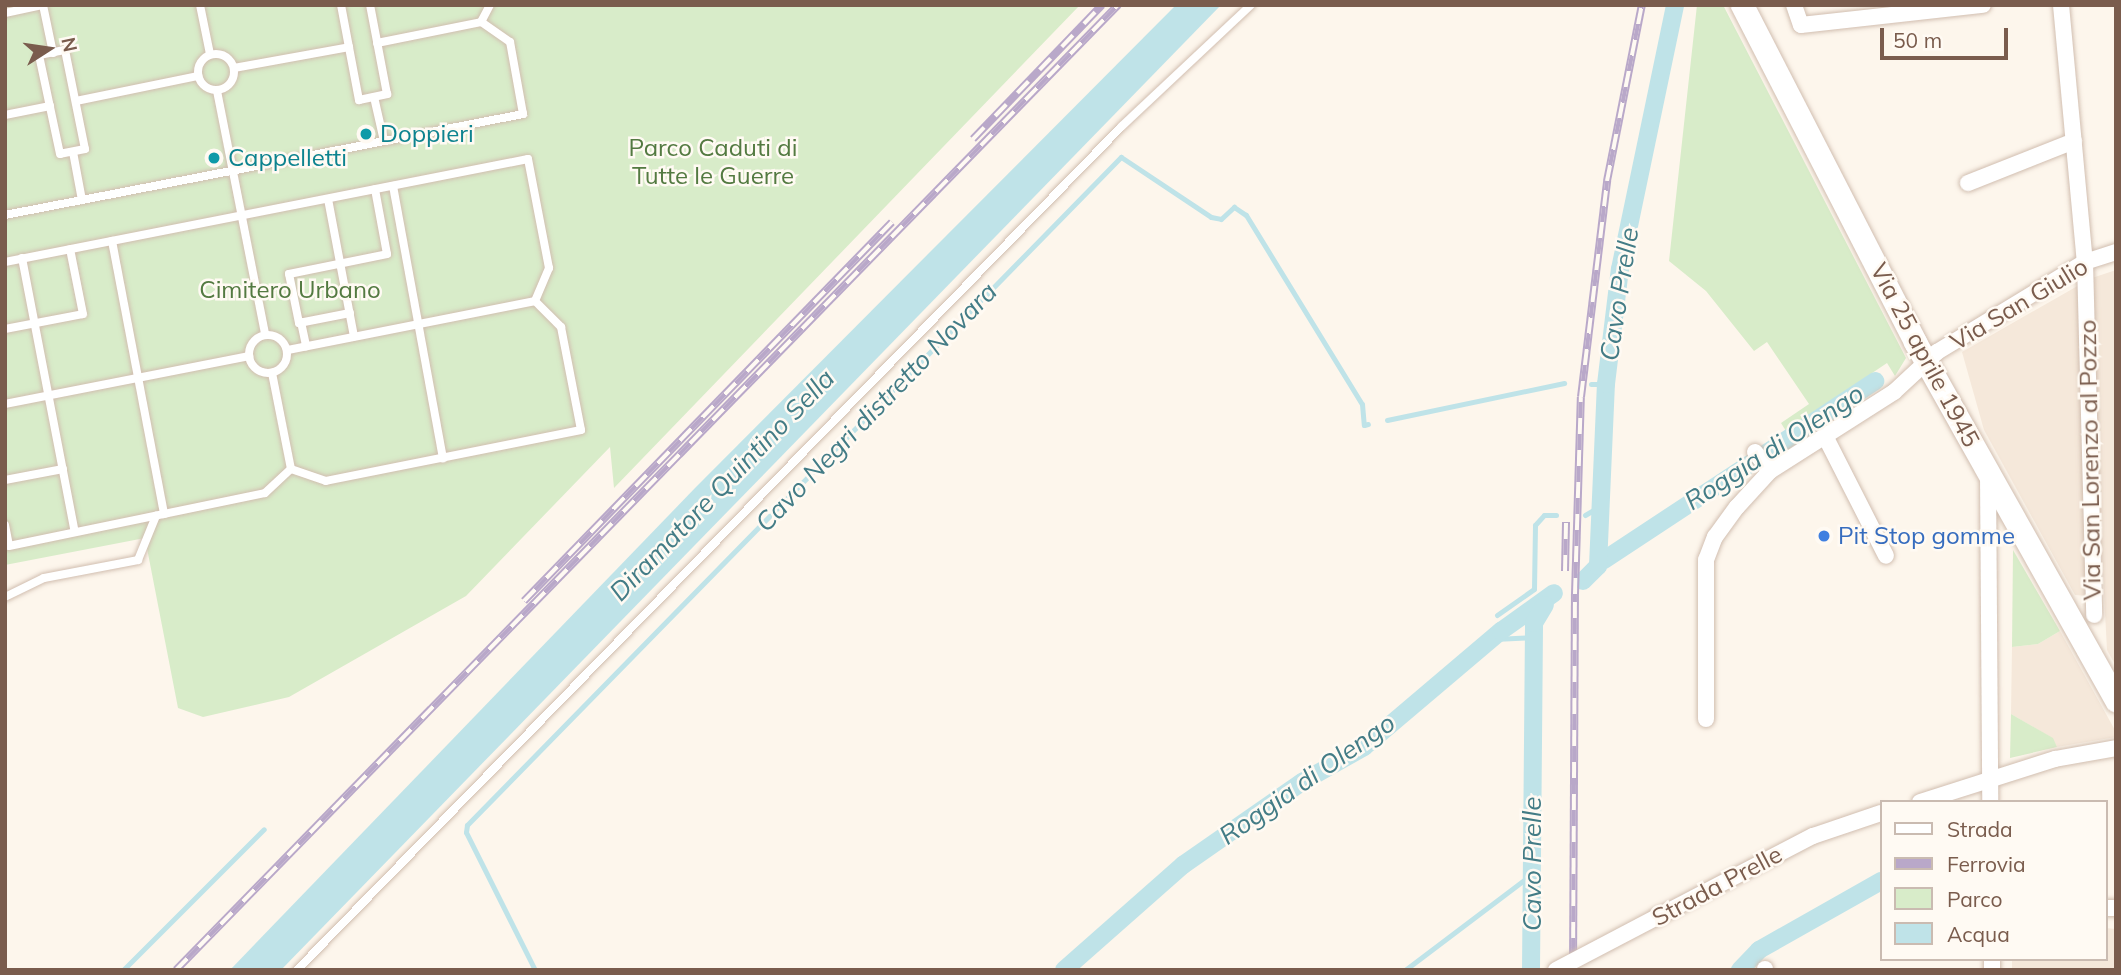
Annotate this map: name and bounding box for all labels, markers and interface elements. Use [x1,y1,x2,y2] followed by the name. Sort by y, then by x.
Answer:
[14,14,84,84] north arrow
[1883,14,2011,58] scale bar
[1893,27,1942,53] text: 50 m
[56,35,83,54] text: N
[380,120,474,148] place label: Doppieri
[358,126,374,142] marker: Doppieri
[629,134,797,190] park label: Parco Caduti di Tutte le Guerre
[228,144,347,172] place label: Cappelletti
[206,150,222,166] marker: Cappelletti
[1593,225,1645,363] water label: Cavo Prelle
[1945,252,2093,356] street label: Via San Giulio
[1864,258,1986,452] street label: Via 25 aprile 1945
[199,276,381,304] park label: Cimitero Urbano
[749,276,1003,538] water label: Cavo Negri distretto Novara
[2073,319,2107,601] street label: Via San Lorenzo al Pozzo
[603,363,841,607] water label: Diramatore Quintino Sella
[1679,377,1869,517] water label: Roggia di Olengo
[1838,522,2015,550] place label: Pit Stop gomme
[1816,528,1832,544] marker: Pit Stop gomme
[1213,707,1401,851] water label: Roggia di Olengo
[1516,797,1548,931] water label: Cavo Prelle
[1880,800,2107,961] legend
[1947,816,2013,842] text: Strada
[1647,840,1787,932] street label: Strada Prelle
[1947,851,2026,877] text: Ferrovia
[1947,886,2002,912] text: Parco
[1947,921,2010,947] text: Acqua

